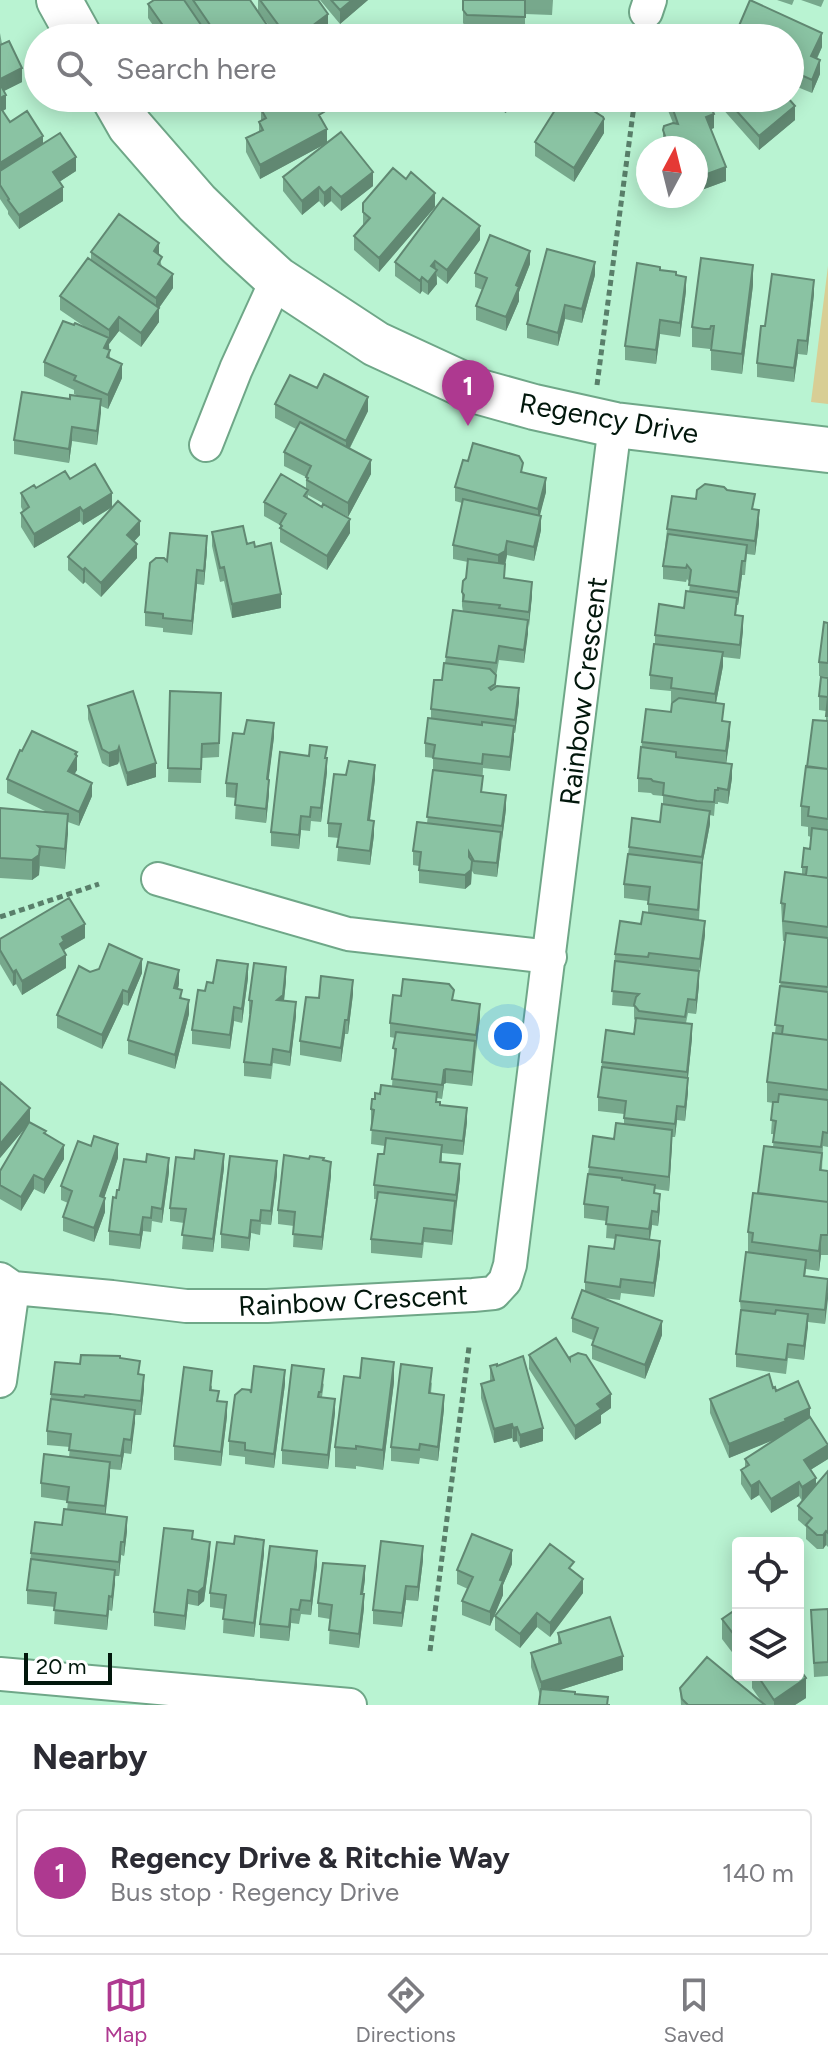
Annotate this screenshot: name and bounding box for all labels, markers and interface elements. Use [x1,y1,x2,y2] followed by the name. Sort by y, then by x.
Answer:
[24,24,804,112] search box
[52,46,96,90] icon: search
[116,50,276,87] text: Search here
[636,136,708,208] north arrow
[442,360,494,426] pin: 1
[517,386,701,450] street label: Regency Drive
[552,575,614,807] street label: Rainbow Crescent
[488,1016,528,1056] your location
[237,1277,469,1323] street label: Rainbow Crescent
[732,1537,804,1681] map controls
[732,1537,804,1609] button: locate
[732,1609,804,1681] button: layers
[24,1649,112,1685] scale bar
[36,1653,87,1680] text: 20 m
[32,1737,147,1778] text: Nearby
[110,1839,510,1876] text: Regency Drive & Ritchie Way
[55,1857,65,1889] text: 1
[722,1857,794,1889] text: 140 m
[110,1876,399,1908] text: Bus stop · Regency Drive
[104,1973,148,2048] tab: Map
[356,1973,456,2048] tab: Directions
[663,1973,724,2048] tab: Saved

